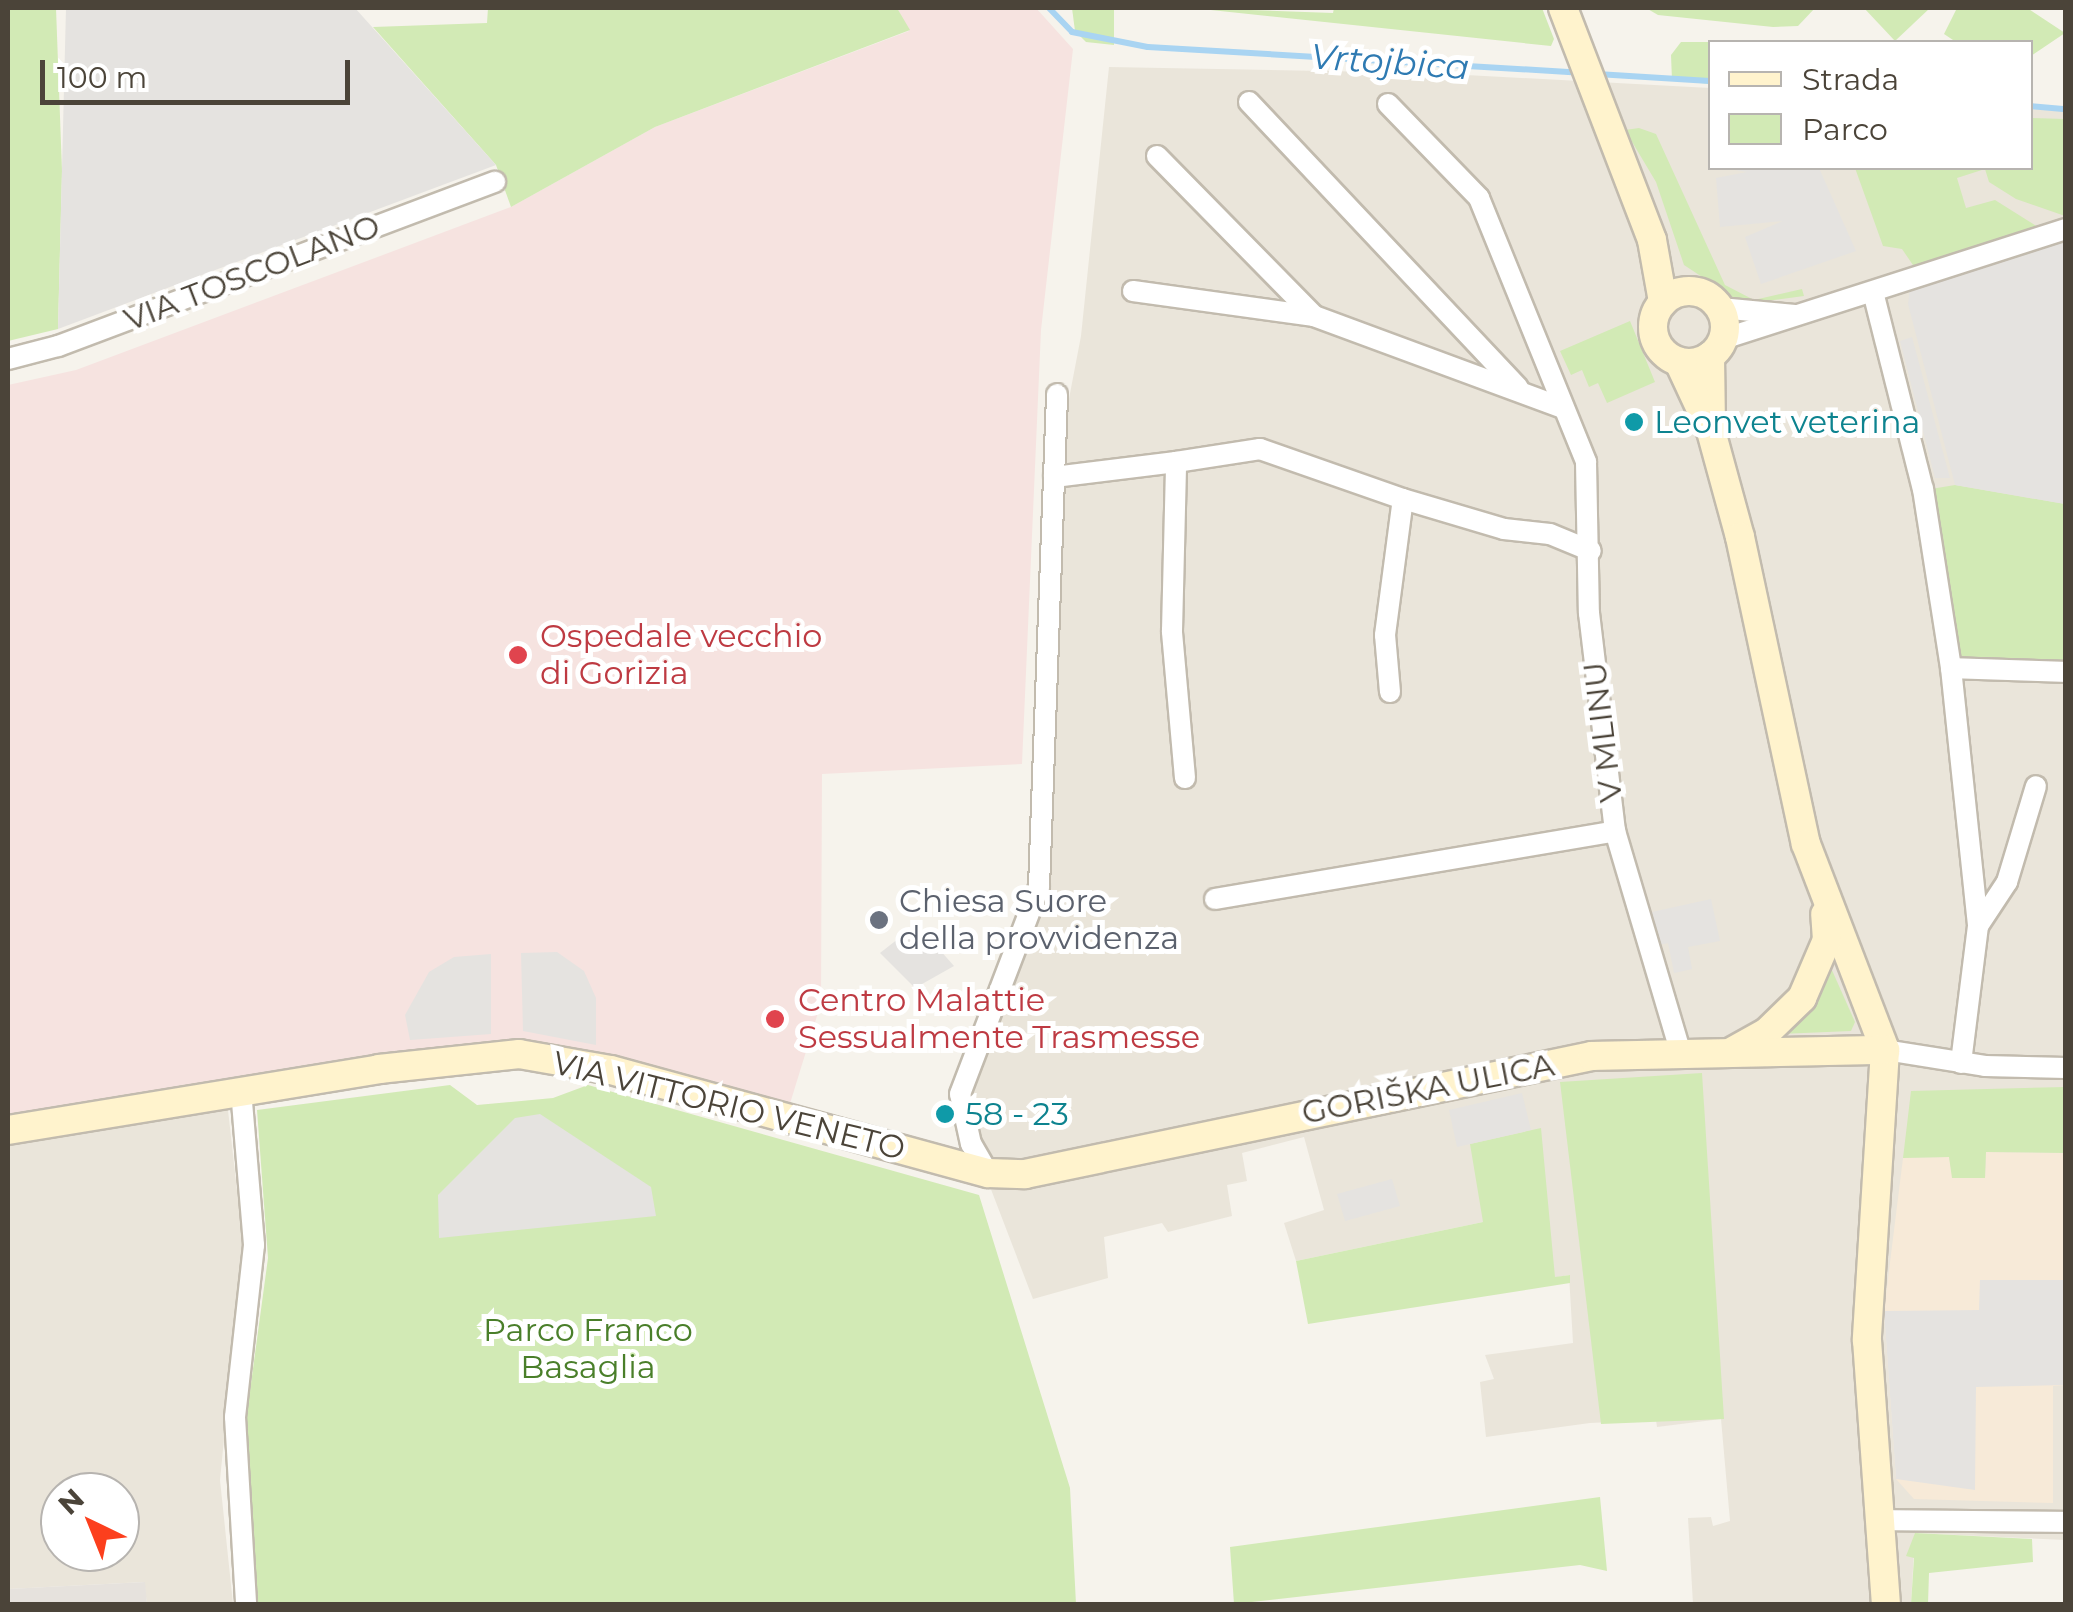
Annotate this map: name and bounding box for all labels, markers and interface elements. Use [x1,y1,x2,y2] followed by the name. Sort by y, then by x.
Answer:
[1309,36,1471,88] water label: Vrtojbica
[45,40,355,102] scale bar
[1708,40,2033,170] legend
[57,59,147,96] text: 100 m
[1802,61,1899,98] text: Strada
[1802,111,1888,148] text: Parco
[119,207,385,339] street label: VIA TOSCOLANO
[1654,403,1920,441] place label: Leonvet veterina
[1623,411,1645,433] marker: Leonvet veterina
[540,618,822,693] place label: Ospedale vecchio di Gorizia
[505,642,531,668] marker: Ospedale vecchio di Gorizia
[1575,660,1631,804] street label: V MLINU
[899,883,1179,958] place label: Chiesa Suore della provvidenza
[868,909,890,931] marker: Chiesa Suore della provvidenza
[798,982,1200,1057] place label: Centro Malattie Sessualmente Trasmesse
[762,1006,788,1032] marker: Centro Malattie Sessualmente Trasmesse
[549,1044,909,1168] street label: VIA VITTORIO VENETO
[1299,1046,1557,1132] street label: GORIŠKA ULICA
[965,1095,1069,1133] place label: 58 - 23
[934,1103,956,1125] marker: 58 - 23
[483,1312,693,1387] park label: Parco Franco Basaglia
[40,1472,140,1572] north arrow
[51,1481,91,1522] text: N

